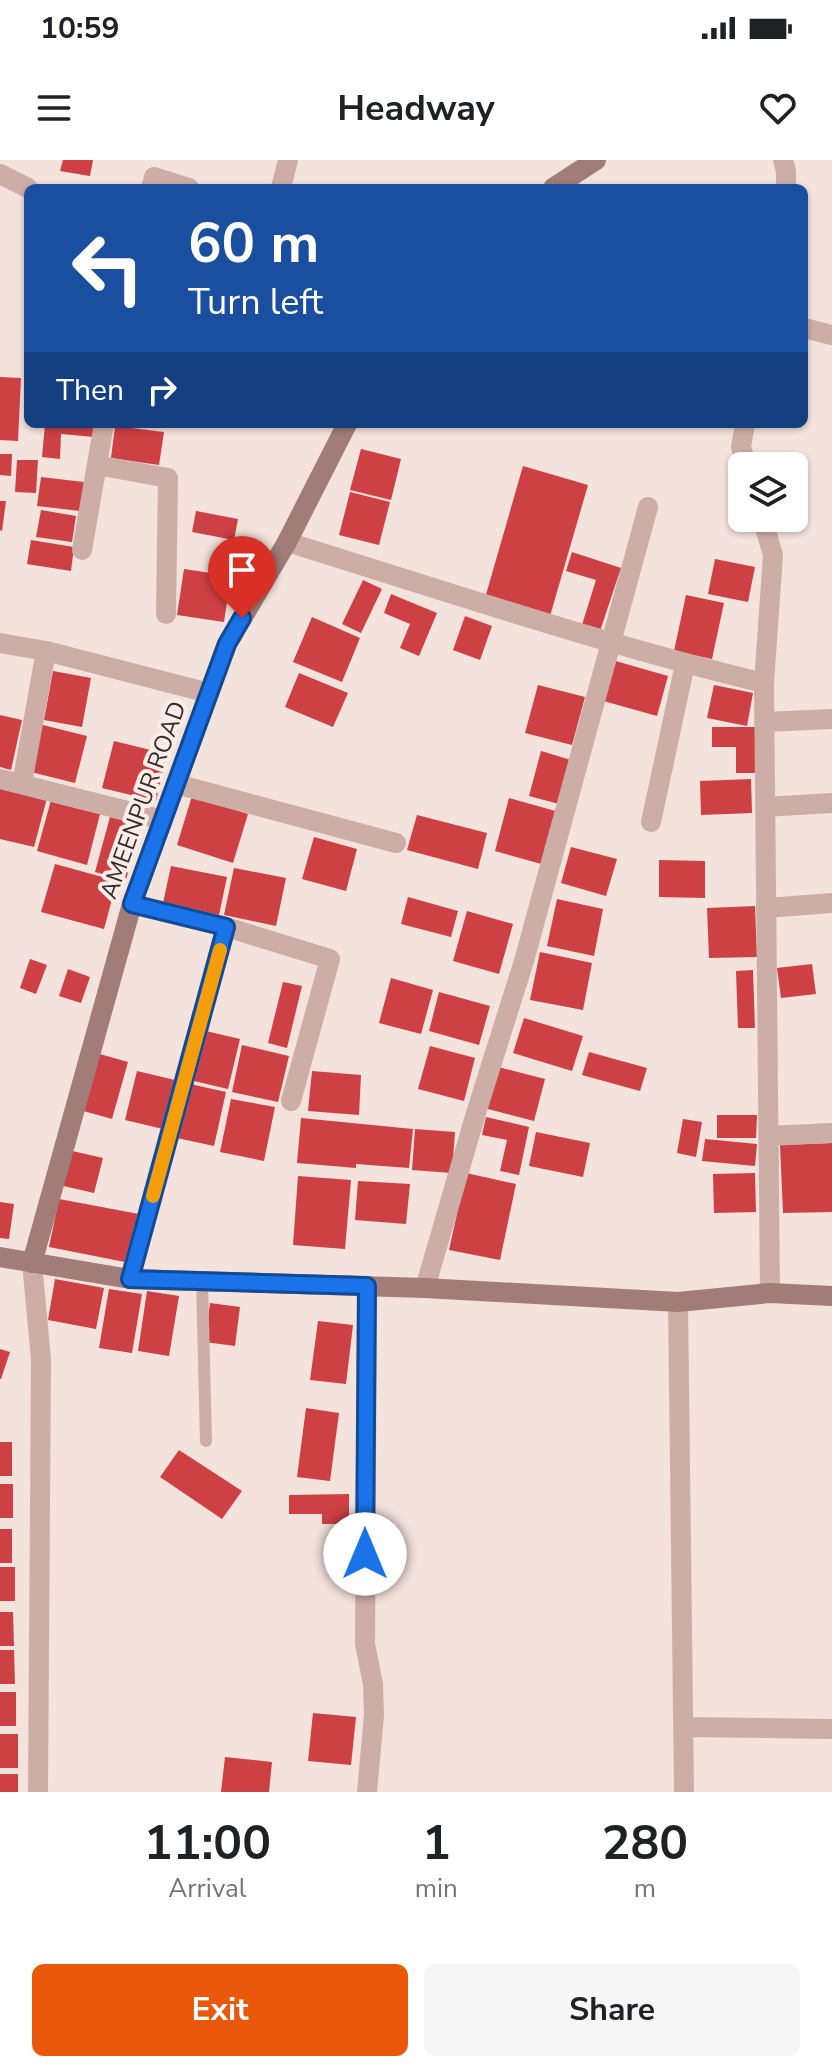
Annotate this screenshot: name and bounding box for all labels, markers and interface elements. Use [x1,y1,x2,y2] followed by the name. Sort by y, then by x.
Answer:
[40,8,119,49] text: 10:59
[337,84,495,133] text: Headway
[32,86,76,130] icon: menu
[756,86,800,130] icon: heart
[188,205,319,282] text: 60 m
[56,216,160,320] icon: left
[188,278,323,327] text: Turn left
[140,368,184,412] icon: right
[56,370,124,411] text: Then
[728,452,808,532] map controls
[728,452,808,532] button: layers
[208,536,276,618] pin
[220,548,264,592] icon: arrive
[92,697,194,903] street label: AMEENPUR ROAD
[323,1512,407,1596] position arrow
[144,1810,271,1876] text: 11:00
[422,1810,451,1876] text: 1
[602,1810,688,1876] text: 280
[168,1871,247,1906] text: Arrival
[415,1871,458,1906] text: min
[634,1871,656,1906] text: m
[32,1964,408,2056] button: Exit
[424,1964,800,2056] button: Share

